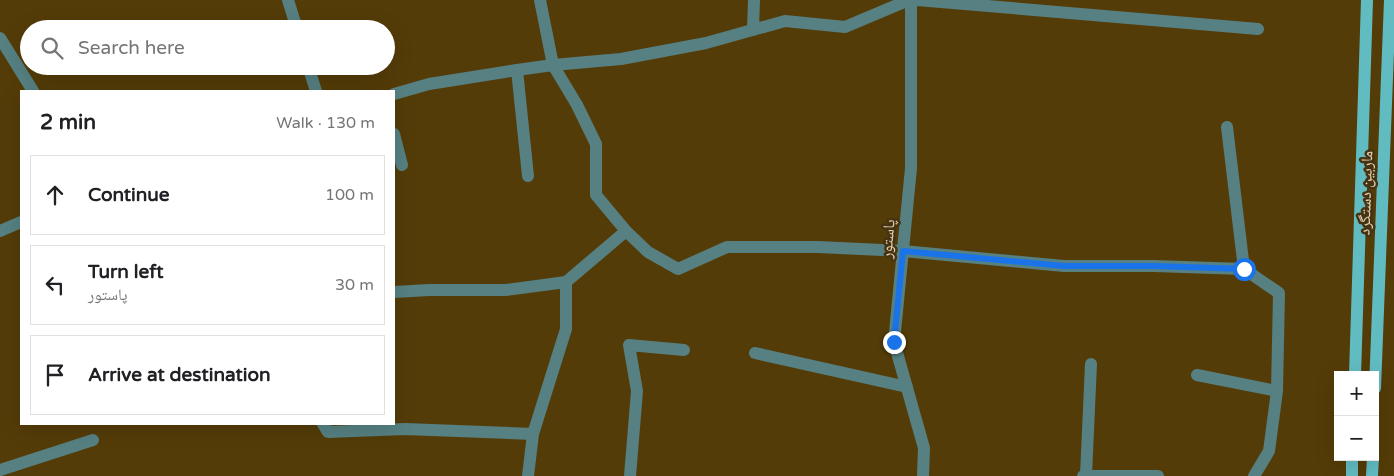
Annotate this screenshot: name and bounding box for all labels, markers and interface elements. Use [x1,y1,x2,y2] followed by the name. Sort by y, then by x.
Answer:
[20,20,395,75] search box
[38,34,66,62] icon: search
[78,37,185,59] text: Search here
[40,110,96,135] text: 2 min
[276,113,375,133] text: Walk · 130 m
[1355,150,1377,236] street label: ماربین دستگرد
[41,181,69,209] icon: ahead
[88,184,170,206] text: Continue
[325,185,374,205] text: 100 m
[876,218,900,261] street label: پاستور
[1233,258,1256,281] route start
[88,261,164,283] text: Turn left
[41,271,69,299] icon: left
[335,275,374,295] text: 30 m
[88,285,128,305] text: پاستور
[883,331,906,354] route end
[41,361,69,389] icon: arrive
[88,364,271,386] text: Arrive at destination
[1334,371,1379,461] map controls
[1334,371,1379,416] button: +
[1334,416,1379,461] button: −

